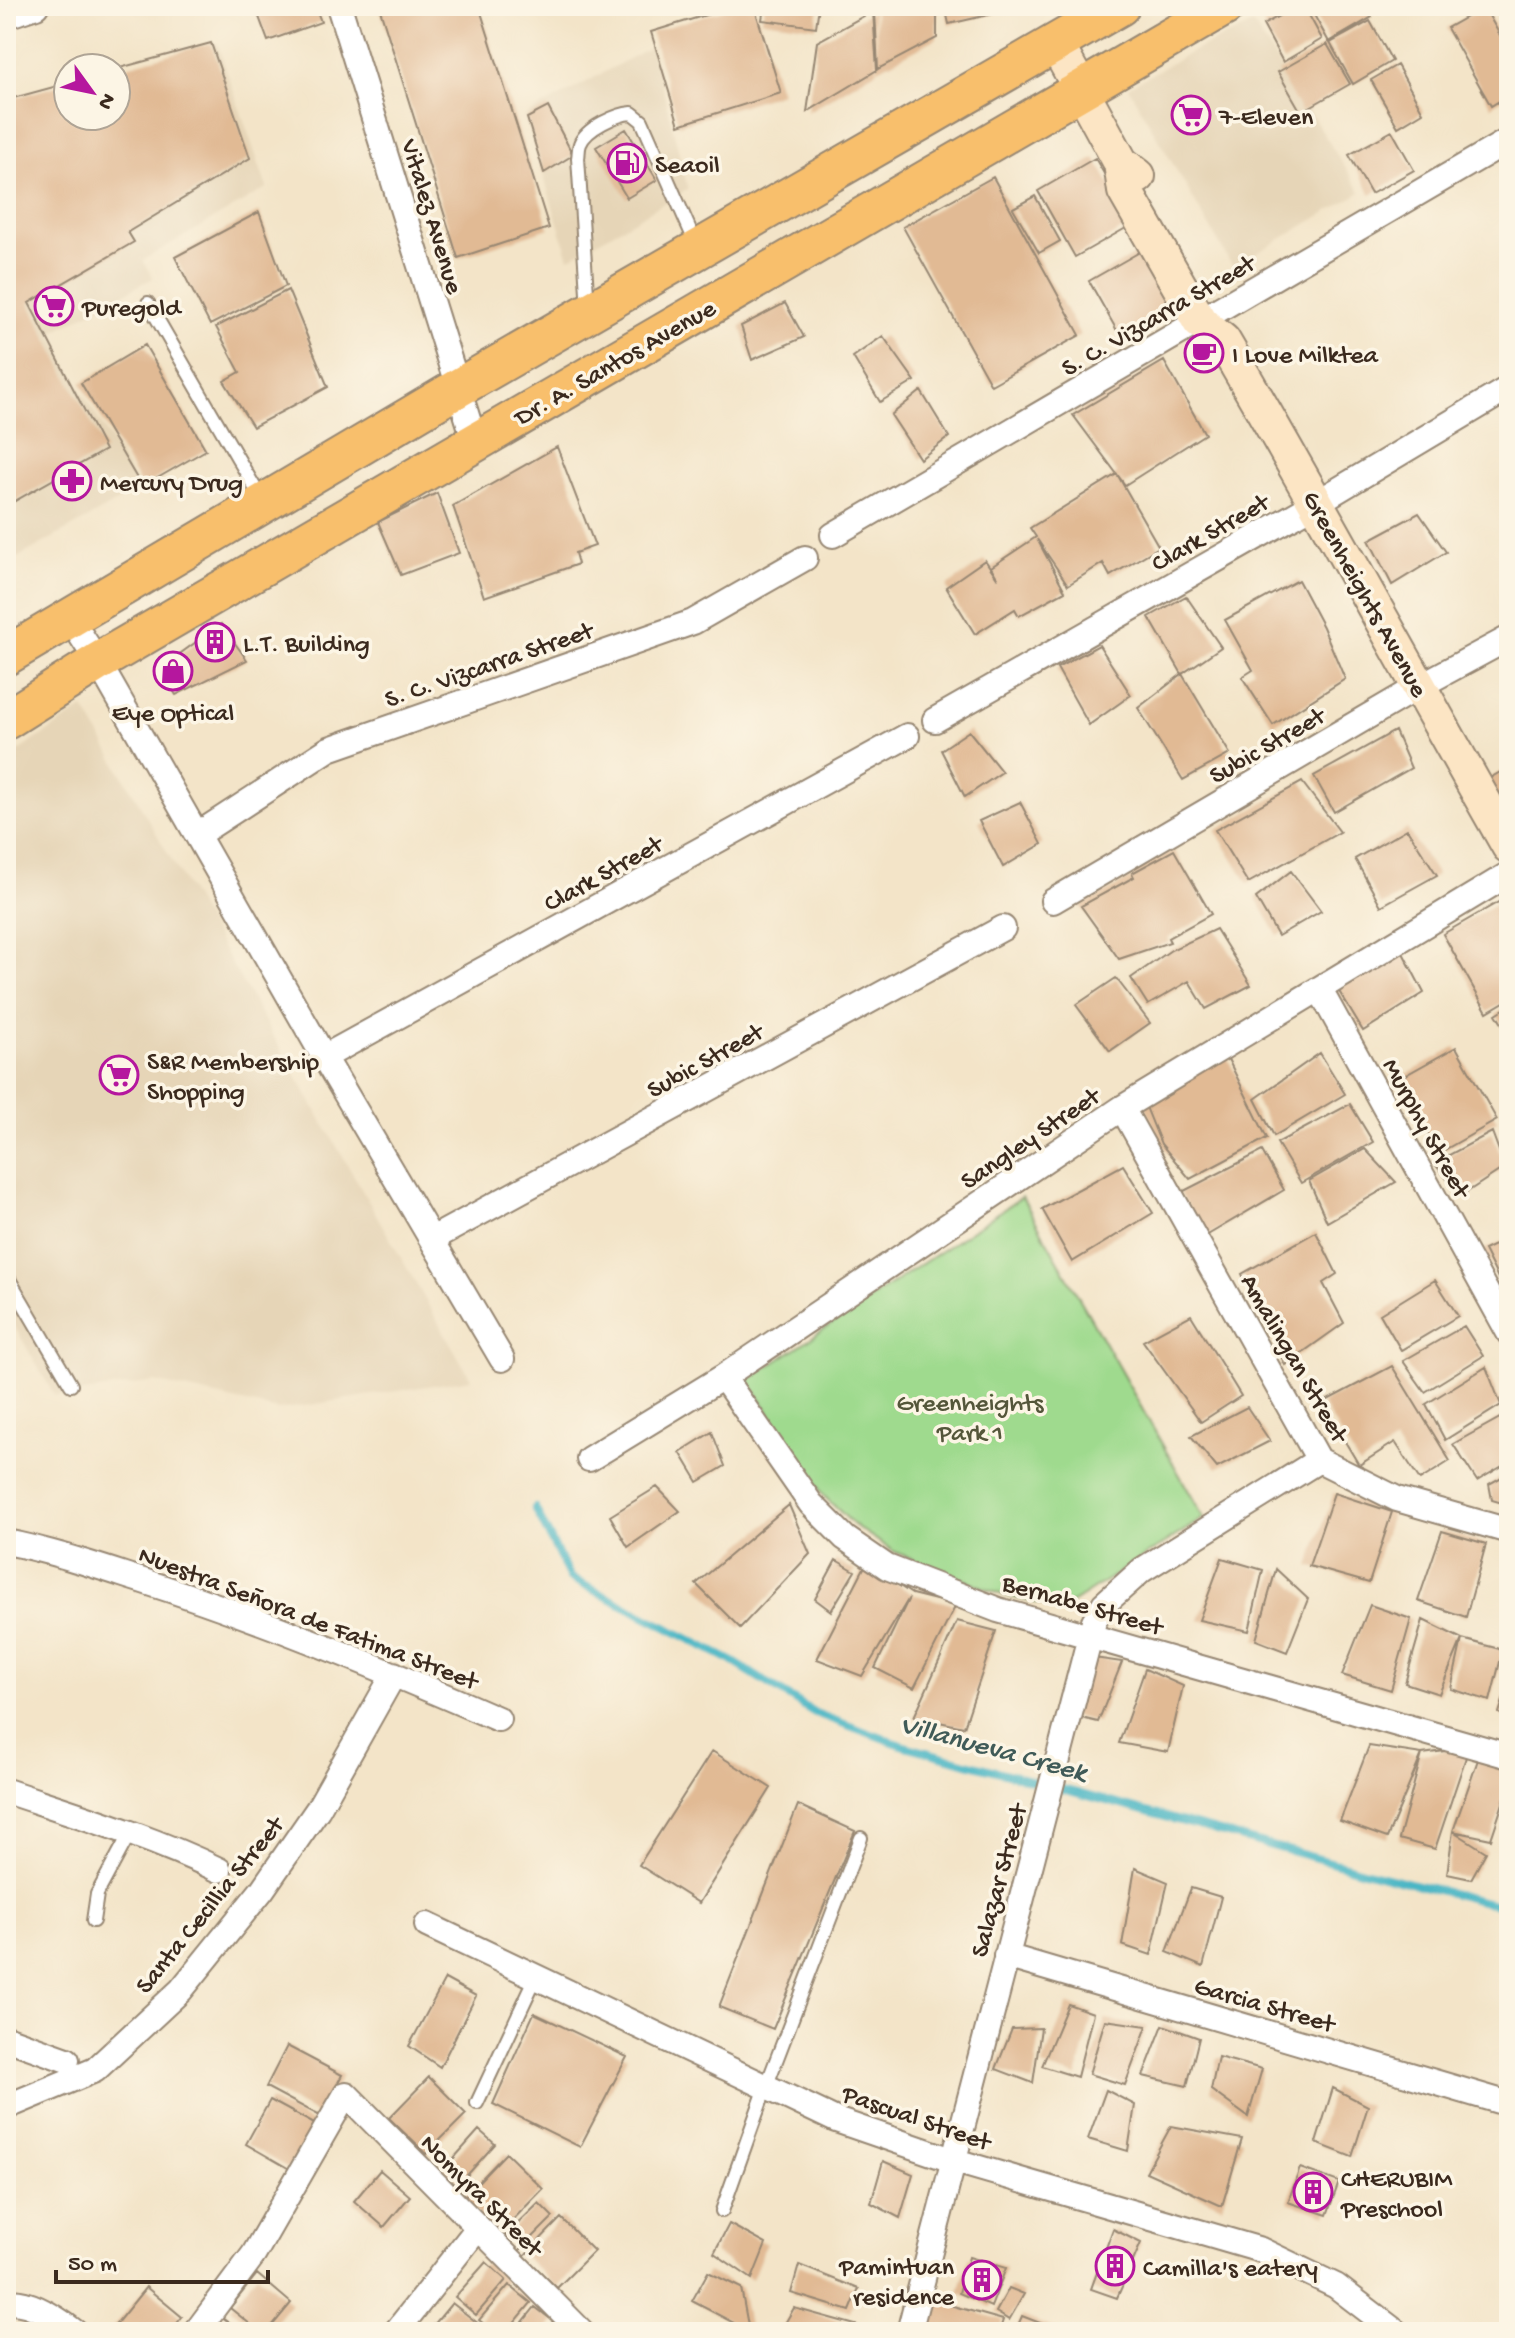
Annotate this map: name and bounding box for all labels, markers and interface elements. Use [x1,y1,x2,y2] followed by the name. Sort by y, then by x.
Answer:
[52,52,132,132] north arrow
[91,88,120,114] text: N
[1170,94,1212,136] supermarket icon: 7-Eleven
[1218,104,1314,135] place label: 7-Eleven
[391,135,468,299] street label: Vitalez Avenue
[606,142,648,184] fuel station icon: Seaoil
[655,152,720,183] place label: Seaoil
[1057,249,1263,386] street label: S. C. Vizcarra Street
[33,285,75,327] supermarket icon: Puregold
[508,294,723,436] street label: Dr. A. Santos Avenue
[81,295,182,326] place label: Puregold
[1183,332,1225,374] cafe icon: I Love Milktea
[1232,342,1379,373] place label: I Love Milktea
[51,460,93,502] pharmacy icon: Mercury Drug
[100,470,243,501] place label: Mercury Drug
[1293,487,1433,704] street label: Greenheights Avenue
[1147,488,1278,581] street label: Clark Street
[381,616,600,717] street label: S. C. Vizcarra Street
[194,621,236,663] building icon: L.T. Building
[243,631,370,662] place label: L.T. Building
[152,650,194,692] shop icon: Eye Optical
[112,700,234,731] place label: Eye Optical
[1205,701,1333,793] street label: Subic Street
[540,830,671,921] street label: Clark Street
[643,1017,772,1108] street label: Subic Street
[147,1049,319,1110] place label: S&R Membership Shopping
[98,1054,140,1096] supermarket icon: S&R Membership Shopping
[1373,1054,1476,1206] street label: Murphy Street
[956,1082,1109,1199] street label: Sangley Street
[1231,1270,1354,1451] street label: Amalingan Street
[897,1390,1045,1451] park label: Greenheights Park 1
[133,1541,484,1700] street label: Nuestra Señora de Fatima Street
[997,1569,1168,1646] street label: Bernabe Street
[896,1710,1092,1792] water label: Villanueva Creek
[966,1799,1037,1961] street label: Salazar Street
[131,1810,294,2002] street label: Santa Cecillia Street
[1190,1973,1340,2043] street label: Garcia Street
[836,2080,996,2161] street label: Pascual Street
[412,2129,549,2267] street label: Nomyra Street
[1340,2166,1453,2227] place label: CHERUBIM Preschool
[1292,2171,1334,2213] building icon: CHERUBIM Preschool
[56,2234,268,2284] scale bar
[1094,2245,1136,2287] building icon: Camilla's eatery
[68,2251,117,2280] text: 50 m
[838,2254,955,2315] place label: Pamintuan residence
[1143,2255,1318,2286] place label: Camilla's eatery
[961,2259,1003,2301] building icon: Pamintuan residence

